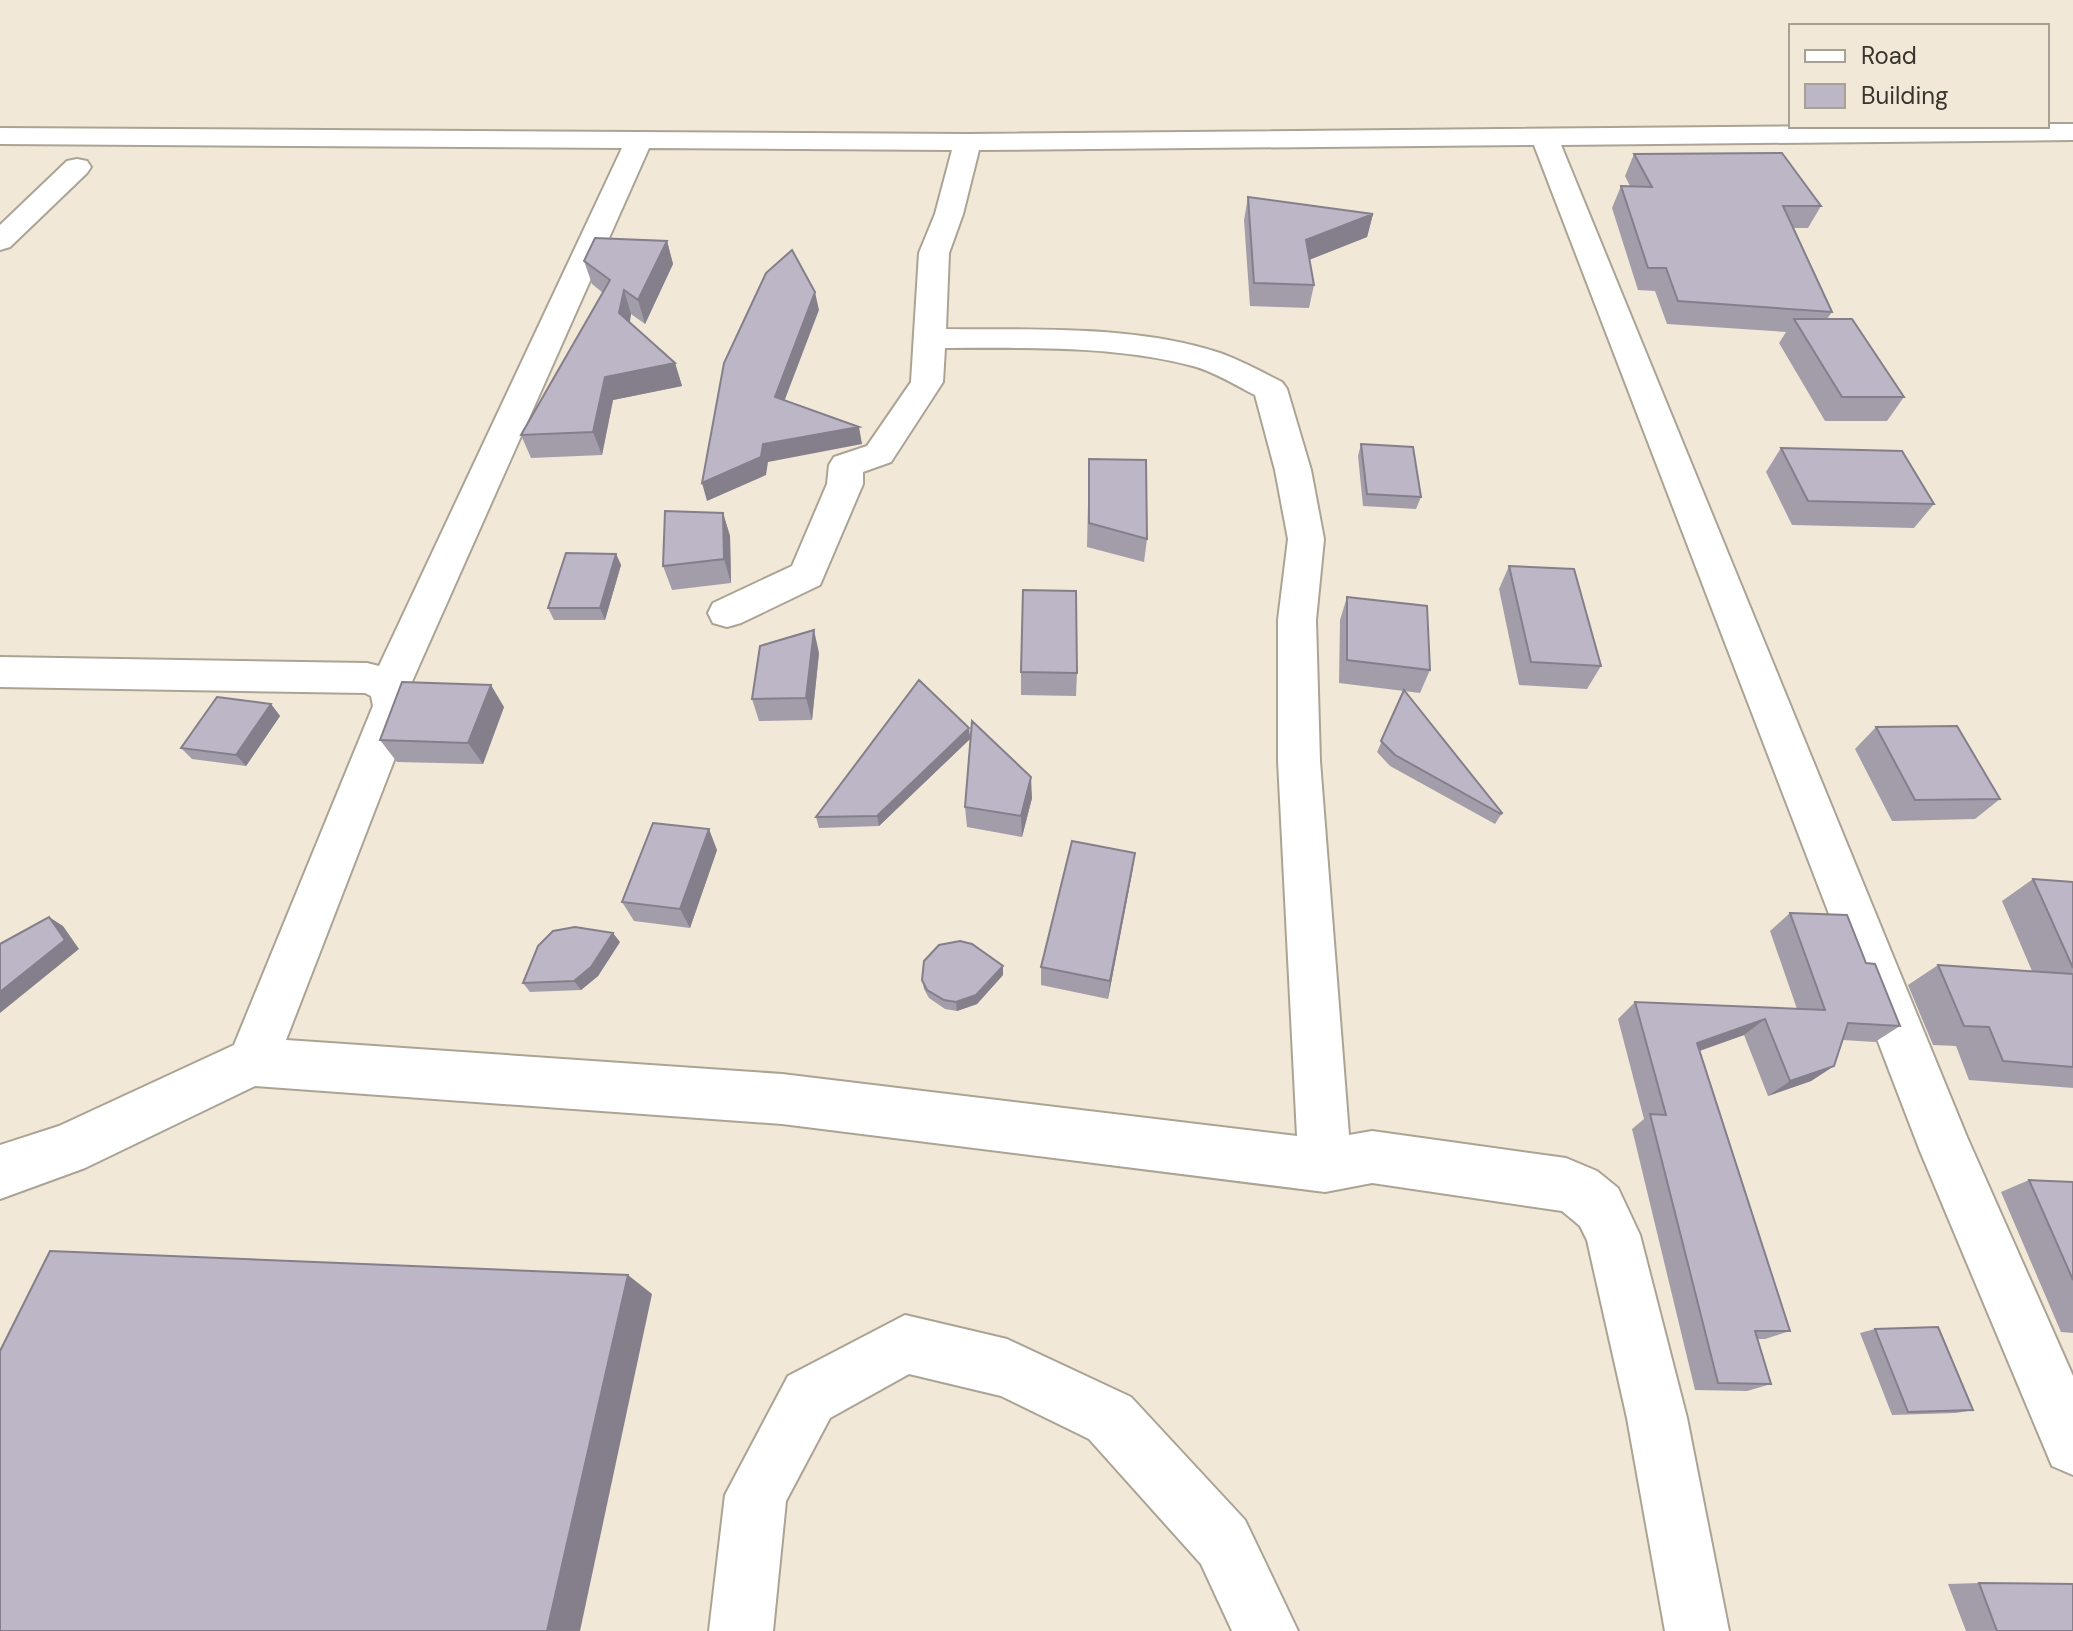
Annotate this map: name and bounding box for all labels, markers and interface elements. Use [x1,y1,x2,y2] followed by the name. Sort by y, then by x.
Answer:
[1789,24,2049,128] legend
[1861,40,1917,71] text: Road
[1861,80,1948,111] text: Building

